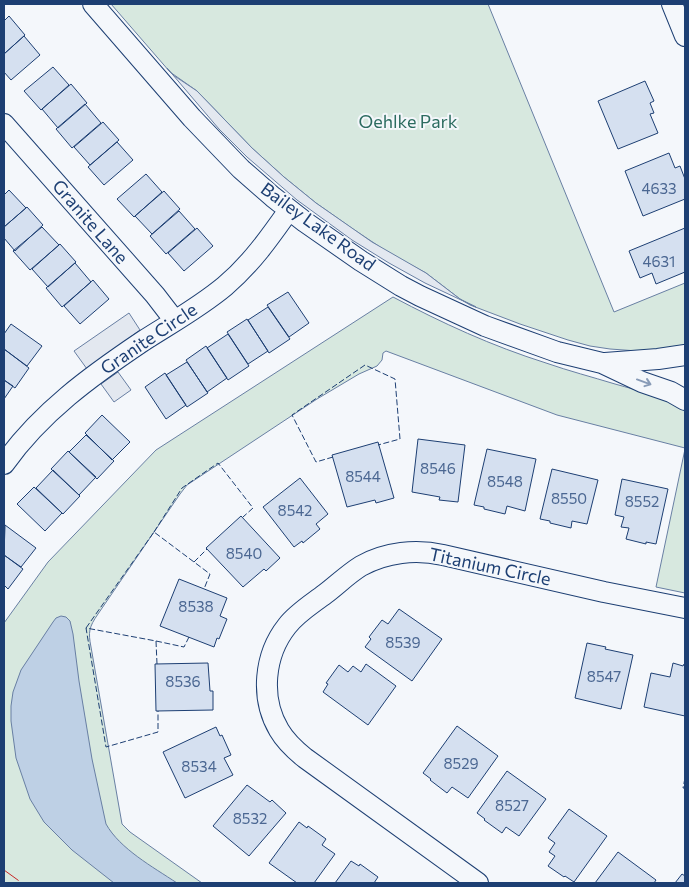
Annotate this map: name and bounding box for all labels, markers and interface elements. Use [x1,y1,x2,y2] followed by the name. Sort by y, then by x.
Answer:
[358,110,458,132] park label: Oehlke Park
[48,175,133,268] street label: Granite Lane
[257,177,380,275] street label: Bailey Lake Road
[641,179,677,197] house number: 4633
[642,252,676,270] house number: 4631
[96,298,201,378] street label: Granite Circle
[636,378,651,387] one-way arrow
[420,459,456,477] house number: 8546
[345,467,381,485] house number: 8544
[487,472,523,490] house number: 8548
[551,489,587,507] house number: 8550
[625,492,659,510] house number: 8552
[278,501,312,519] house number: 8542
[427,542,553,590] street label: Titanium Circle
[226,544,262,562] house number: 8540
[178,597,214,615] house number: 8538
[385,633,421,651] house number: 8539
[587,667,621,685] house number: 8547
[165,672,201,690] house number: 8536
[443,754,479,772] house number: 8529
[181,757,217,775] house number: 8534
[495,796,529,814] house number: 8527
[233,809,267,827] house number: 8532

